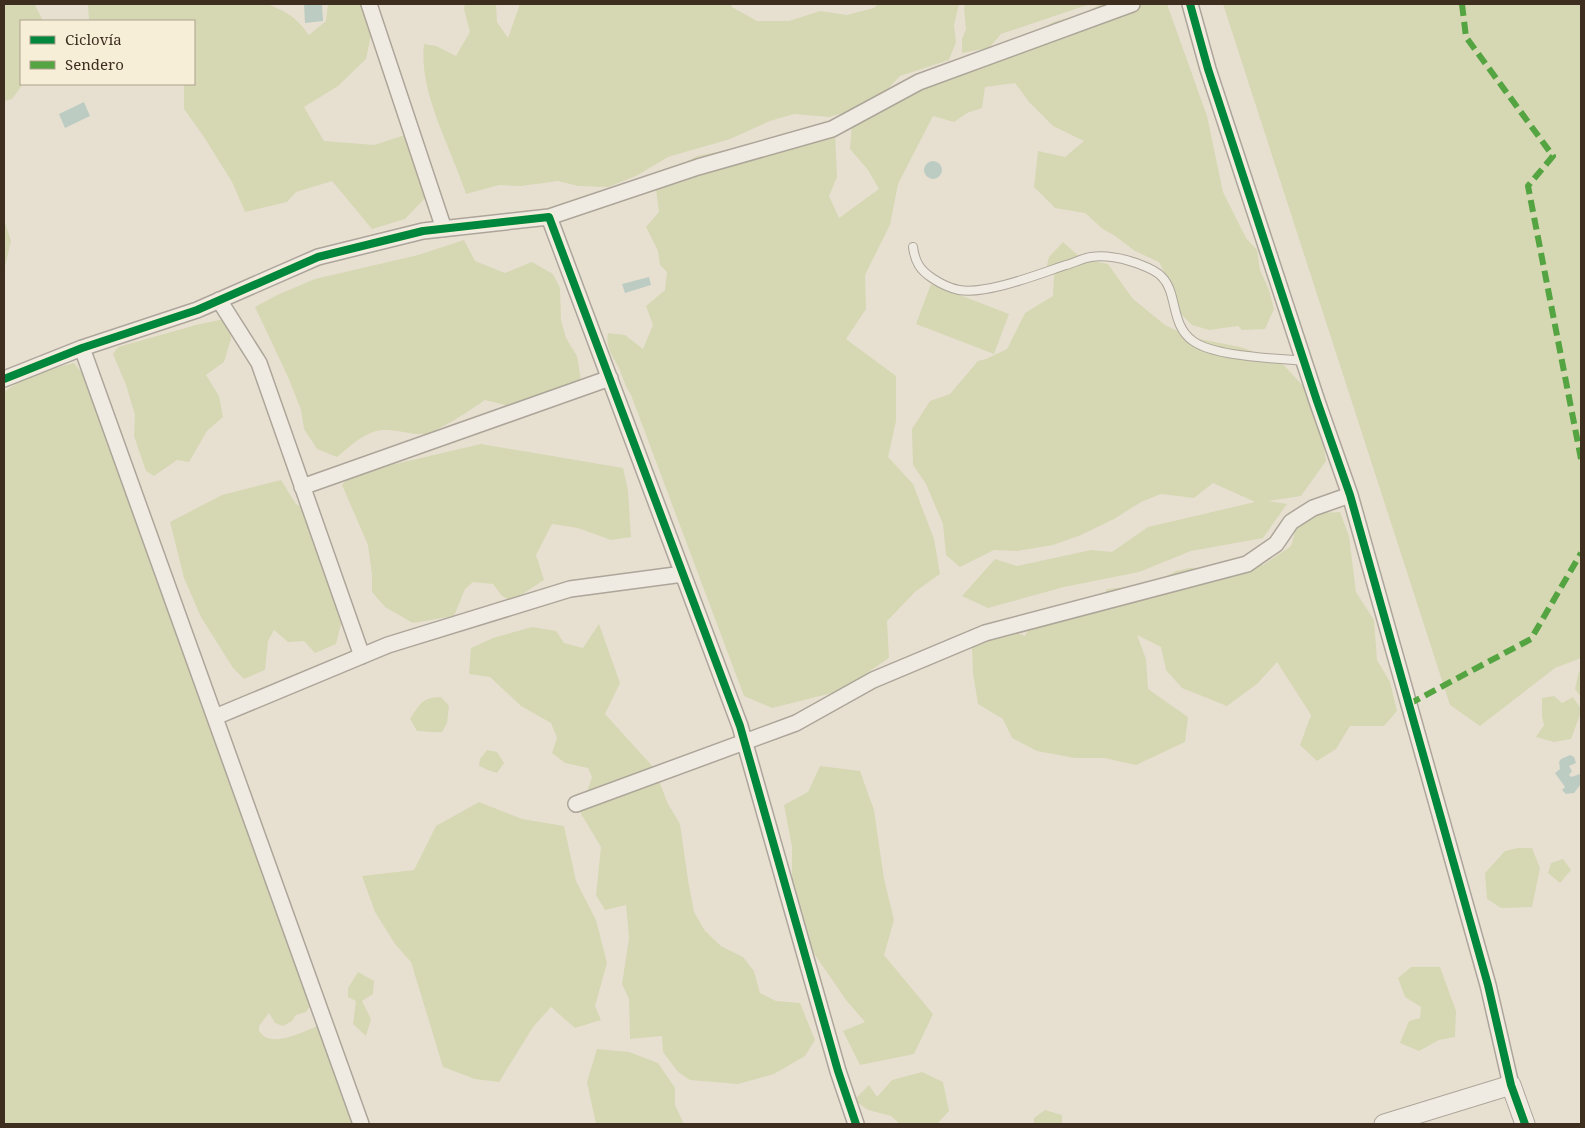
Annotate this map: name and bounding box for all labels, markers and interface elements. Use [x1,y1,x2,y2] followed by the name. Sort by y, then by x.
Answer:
[20,20,195,85] legend
[65,29,122,49] text: Ciclovía
[65,54,124,74] text: Sendero

